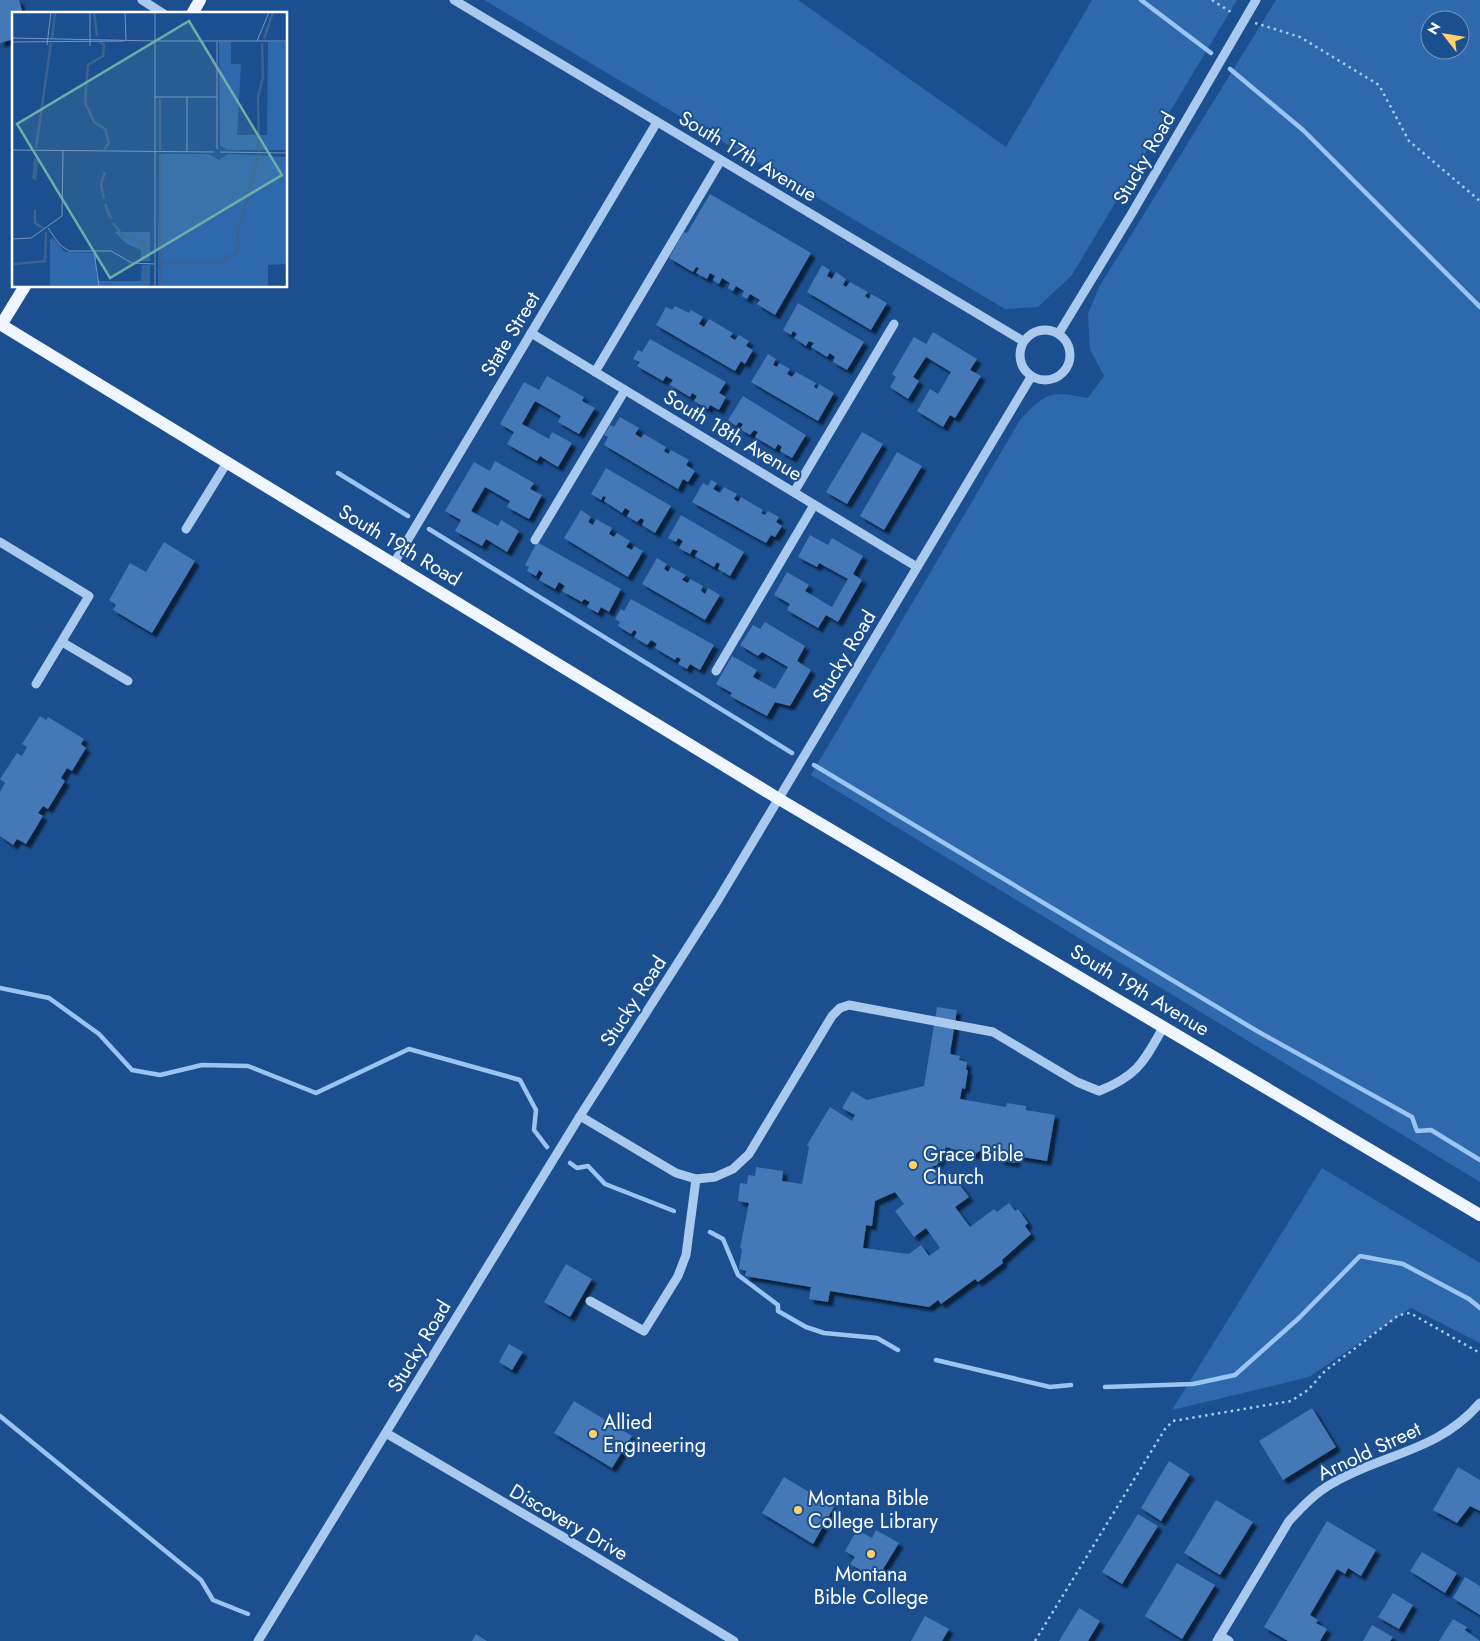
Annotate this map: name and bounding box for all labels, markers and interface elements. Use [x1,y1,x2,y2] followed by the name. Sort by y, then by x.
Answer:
[1420,10,1470,60] north arrow
[12,12,288,288] inset map
[1422,18,1445,38] text: N
[673,104,822,209] street label: South 17th Avenue
[1106,106,1183,210] street label: Stucky Road
[474,286,547,382] street label: State Street
[658,383,808,488] street label: South 18th Avenue
[333,497,467,594] street label: South 19th Road
[806,605,883,708] street label: Stucky Road
[1065,937,1215,1043] street label: South 19th Avenue
[593,950,674,1052] street label: Stucky Road
[923,1140,1024,1192] place label: Grace Bible Church
[907,1159,919,1171] marker: Grace Bible Church
[381,1295,458,1398] street label: Stucky Road
[603,1408,706,1460] place label: Allied Engineering
[1313,1415,1426,1488] street label: Arnold Street
[587,1428,599,1440] marker: Allied Engineering
[504,1477,633,1568] street label: Discovery Drive
[808,1484,938,1536] place label: Montana Bible College Library
[792,1504,804,1516] marker: Montana Bible College Library
[865,1548,877,1560] marker: Montana Bible College
[814,1560,928,1612] place label: Montana Bible College

